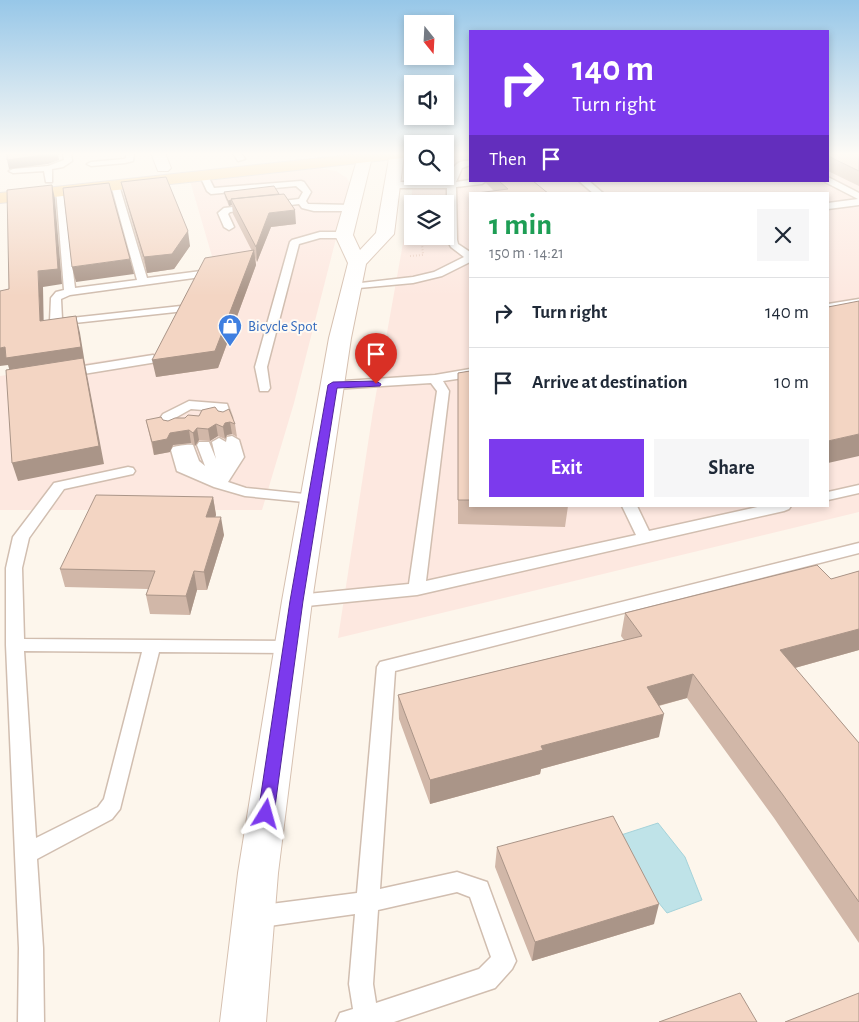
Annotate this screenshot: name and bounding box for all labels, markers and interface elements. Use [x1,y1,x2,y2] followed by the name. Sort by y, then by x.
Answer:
[404,15,454,65] north arrow
[404,15,454,245] map controls
[489,50,554,115] icon: right
[572,52,654,87] text: 140 m
[404,75,454,125] button: sound
[572,93,656,115] text: Turn right
[404,135,454,185] button: search
[537,145,565,173] icon: arrive
[489,150,527,169] text: Then
[404,195,454,245] button: layers
[757,209,809,261] button: close
[489,210,552,240] text: 1 min
[489,245,564,261] text: 150 m · 14:21
[489,299,517,327] icon: right
[532,303,607,322] text: Turn right
[765,303,809,322] text: 140 m
[217,313,243,347] shop icon: Bicycle Spot
[248,319,318,334] place label: Bicycle Spot
[355,333,397,384] pin
[362,340,390,368] icon: arrive
[489,369,517,397] icon: arrive
[532,373,688,392] text: Arrive at destination
[774,373,809,392] text: 10 m
[489,439,644,497] button: Exit
[654,439,809,497] button: Share
[239,787,291,839] position arrow

